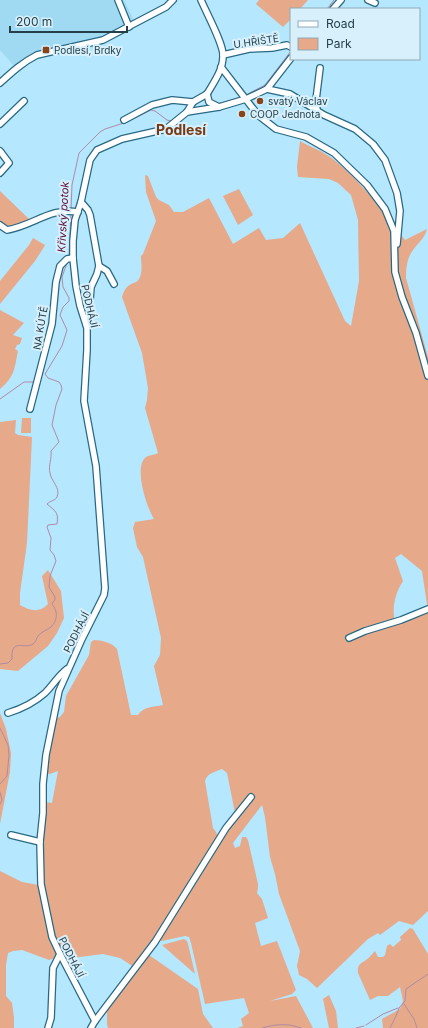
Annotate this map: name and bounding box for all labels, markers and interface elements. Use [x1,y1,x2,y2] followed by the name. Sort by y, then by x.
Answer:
[10,8,127,34] scale bar
[290,8,420,60] legend
[16,14,52,29] text: 200 m
[326,16,355,31] text: Road
[232,31,279,50] street label: U HŘIŠTĚ
[326,36,352,51] text: Park
[54,44,122,56] place label: Podlesí, Brdky
[41,45,51,55] marker: Podlesí, Brdky
[268,95,328,107] place label: svatý Václav
[255,96,265,106] marker: svatý Václav
[250,108,320,120] place label: COOP Jednota
[237,109,247,119] marker: COOP Jednota
[156,121,206,138] district label: Podlesí
[54,180,72,253] water label: Křivský potok
[79,283,102,329] street label: PODHÁJÍ
[29,305,50,351] street label: NA KÚTĚ
[60,609,91,654] street label: PODHÁJÍ
[57,934,88,980] street label: PODHÁJÍ

